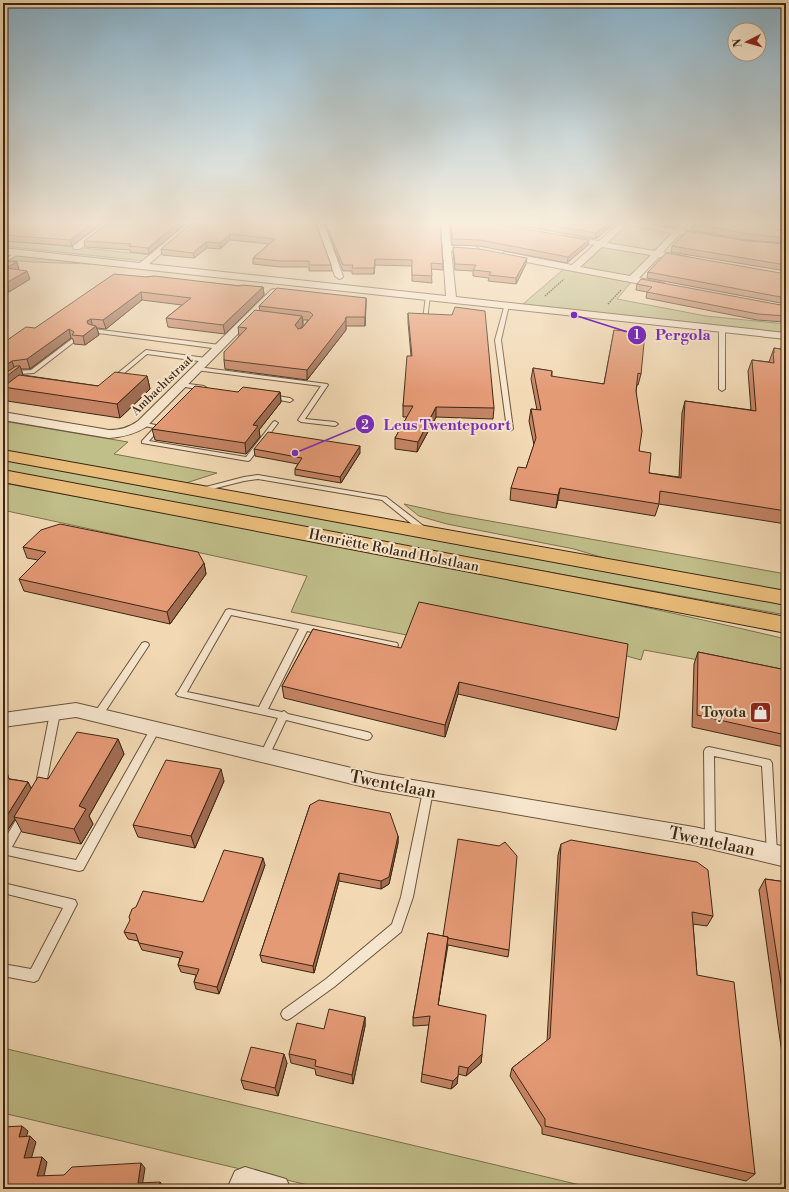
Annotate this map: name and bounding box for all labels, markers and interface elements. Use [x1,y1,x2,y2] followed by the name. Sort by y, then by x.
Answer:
[727,22,767,62] north arrow
[731,38,745,48] text: N
[627,321,719,348] callout: Pergola
[655,326,712,345] text: Pergola
[634,328,640,343] text: 1
[128,352,197,419] street label: Ambachtstraat
[355,411,518,438] callout: Leus Twentepoort
[383,416,511,435] text: Leus Twentepoort
[361,418,369,433] text: 2
[307,526,481,576] street label: Henriëtte Roland Holstlaan
[748,699,774,725] shop icon: Toyota
[701,704,746,722] place label: Toyota
[348,766,438,804] street label: Twentelaan
[667,822,757,862] street label: Twentelaan

